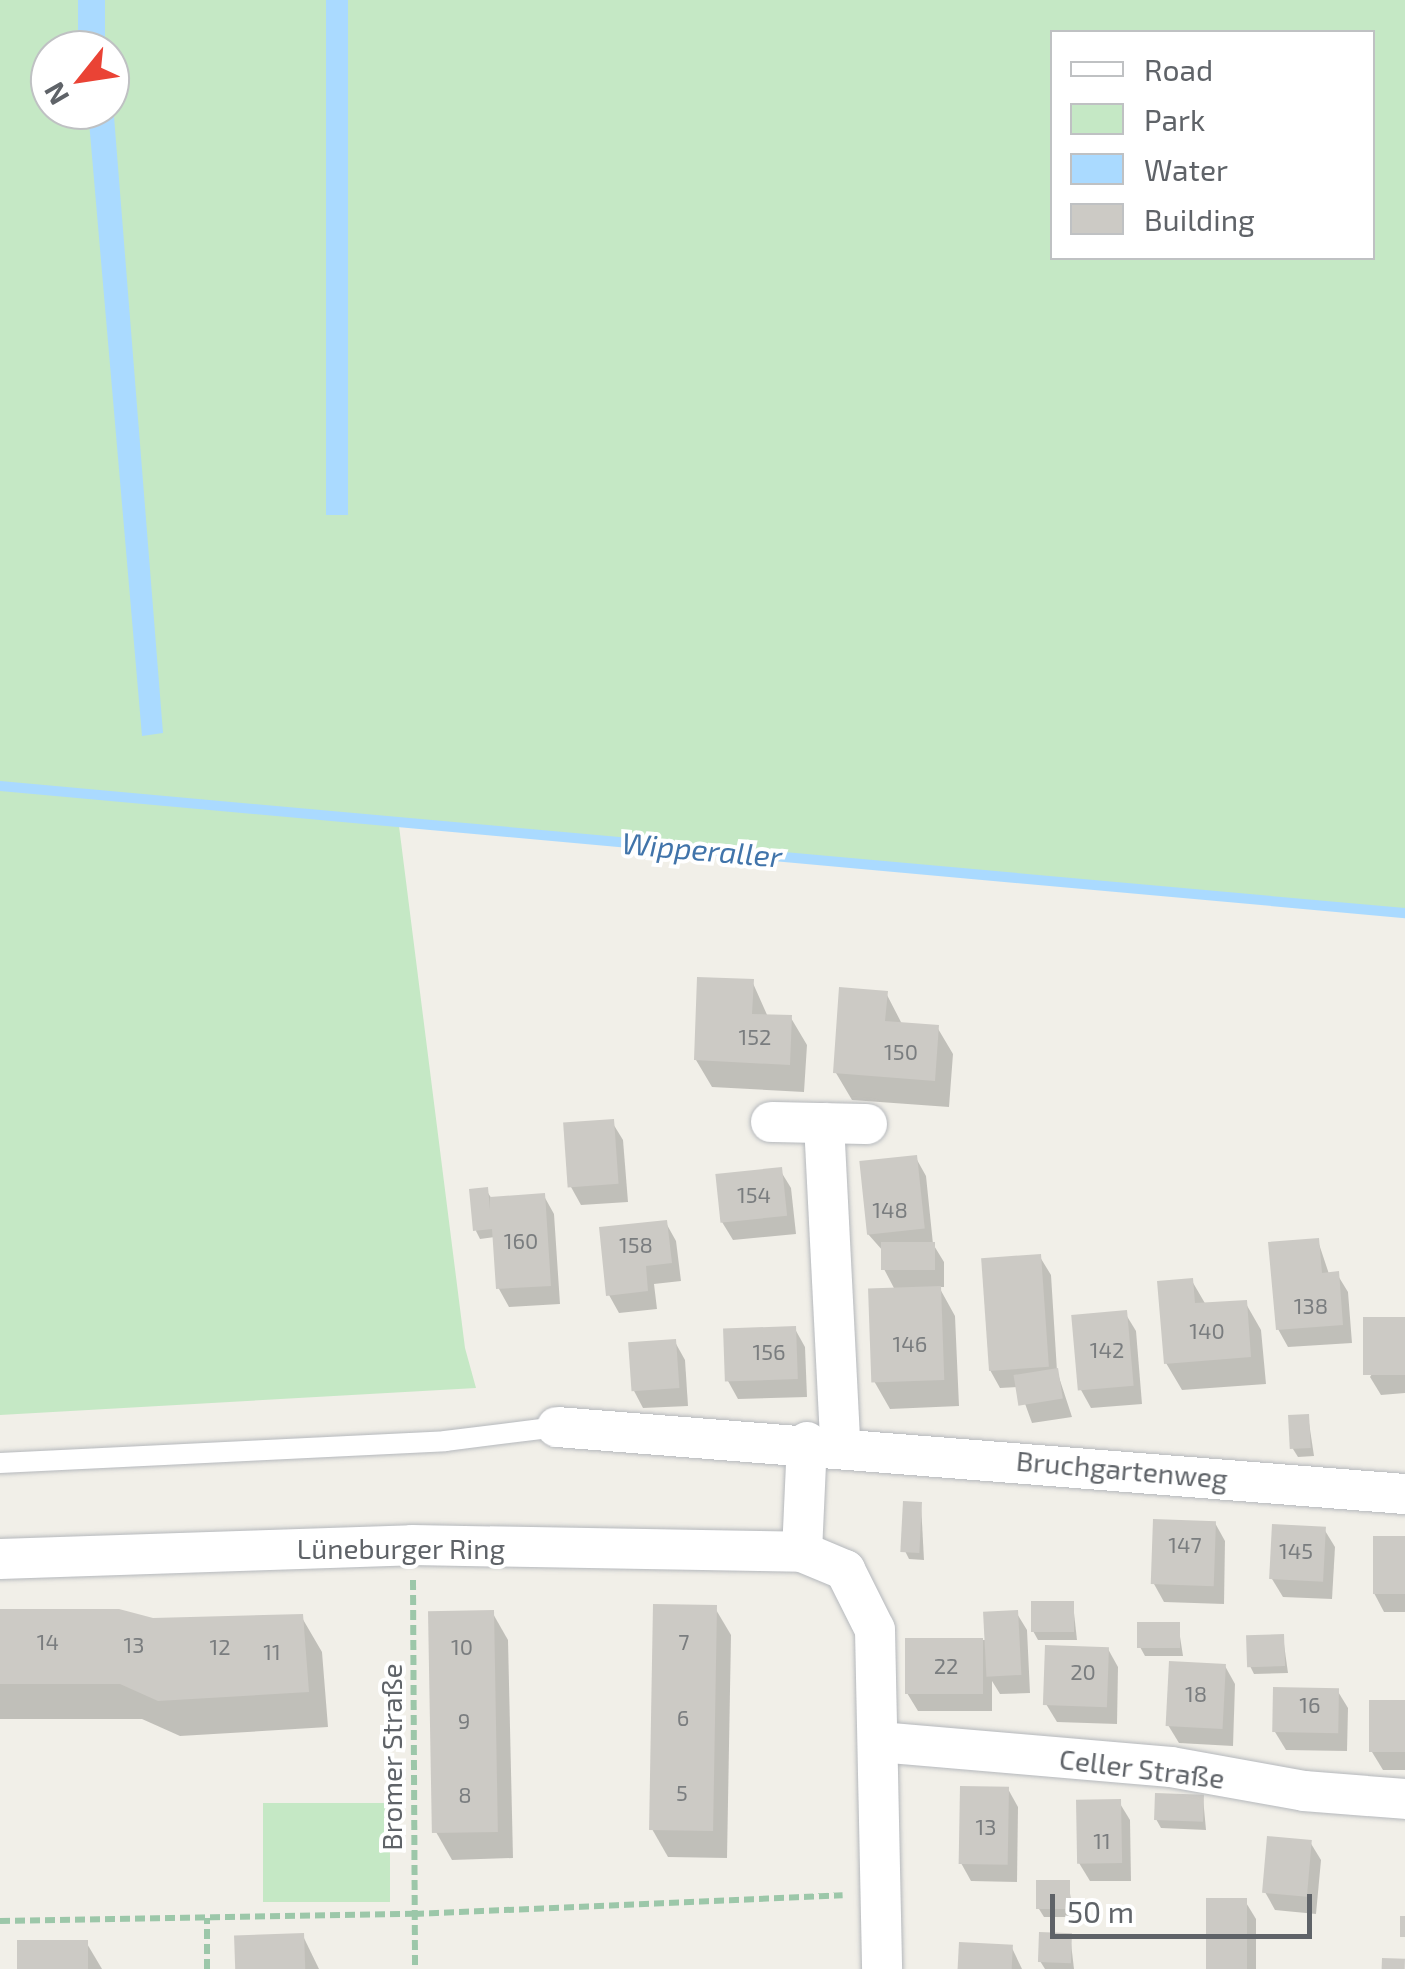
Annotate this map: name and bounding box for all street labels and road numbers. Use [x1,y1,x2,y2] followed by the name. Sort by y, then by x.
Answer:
[1015,1443,1229,1495] street label: Bruchgartenweg
[297,1531,505,1565] street label: Lüneburger Ring
[374,1663,408,1851] street label: Bromer Straße
[1057,1741,1227,1795] street label: Celler Straße

